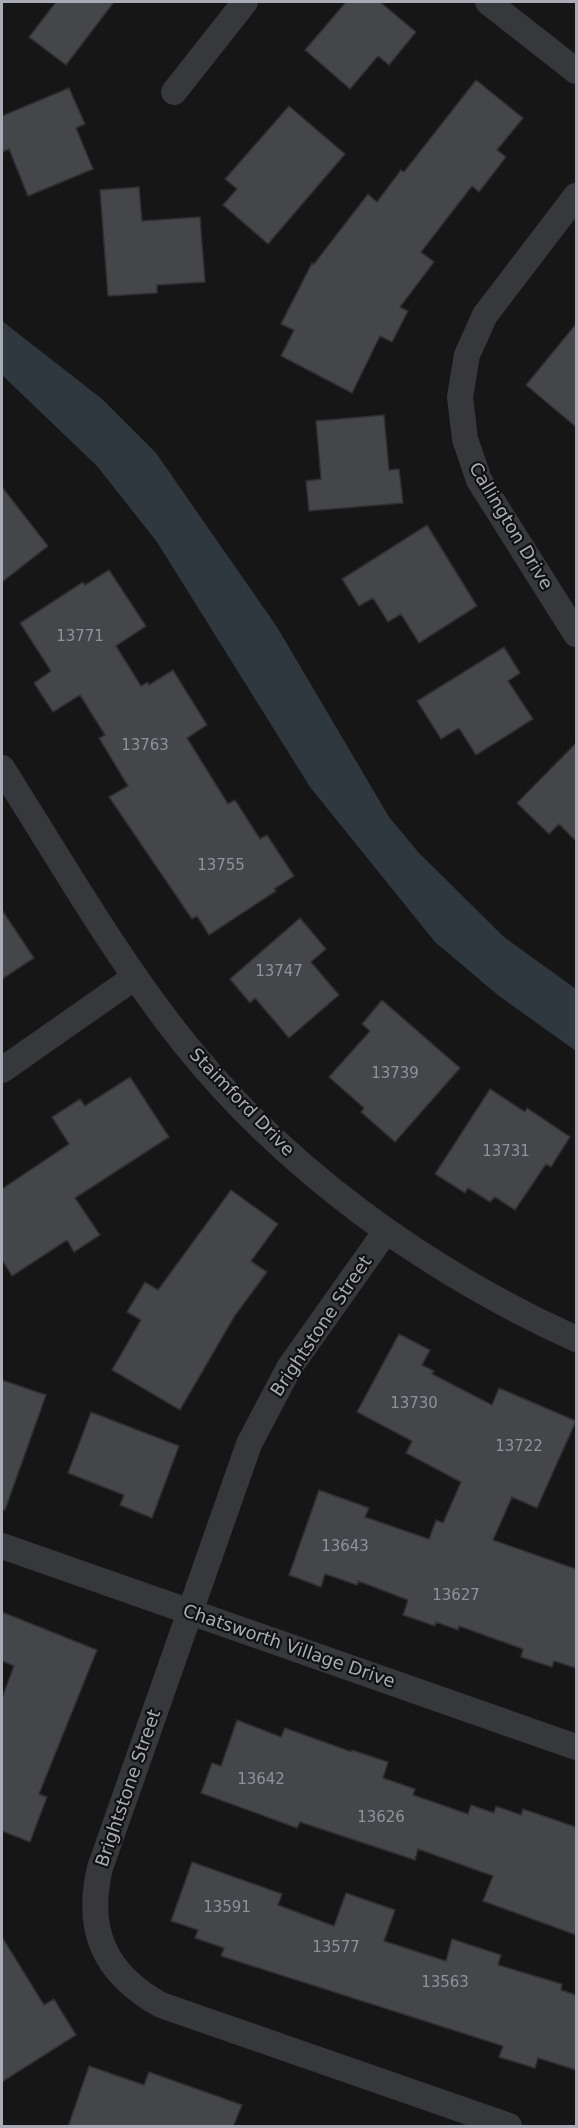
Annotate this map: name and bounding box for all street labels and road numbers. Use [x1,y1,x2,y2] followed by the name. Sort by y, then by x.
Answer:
[465,458,558,593] street label: Callington Drive
[186,1043,299,1160] street label: Staimford Drive
[266,1251,375,1400] street label: Brightstone Street
[180,1599,398,1692] street label: Chatsworth Village Drive
[91,1706,164,1869] street label: Brightstone Street

